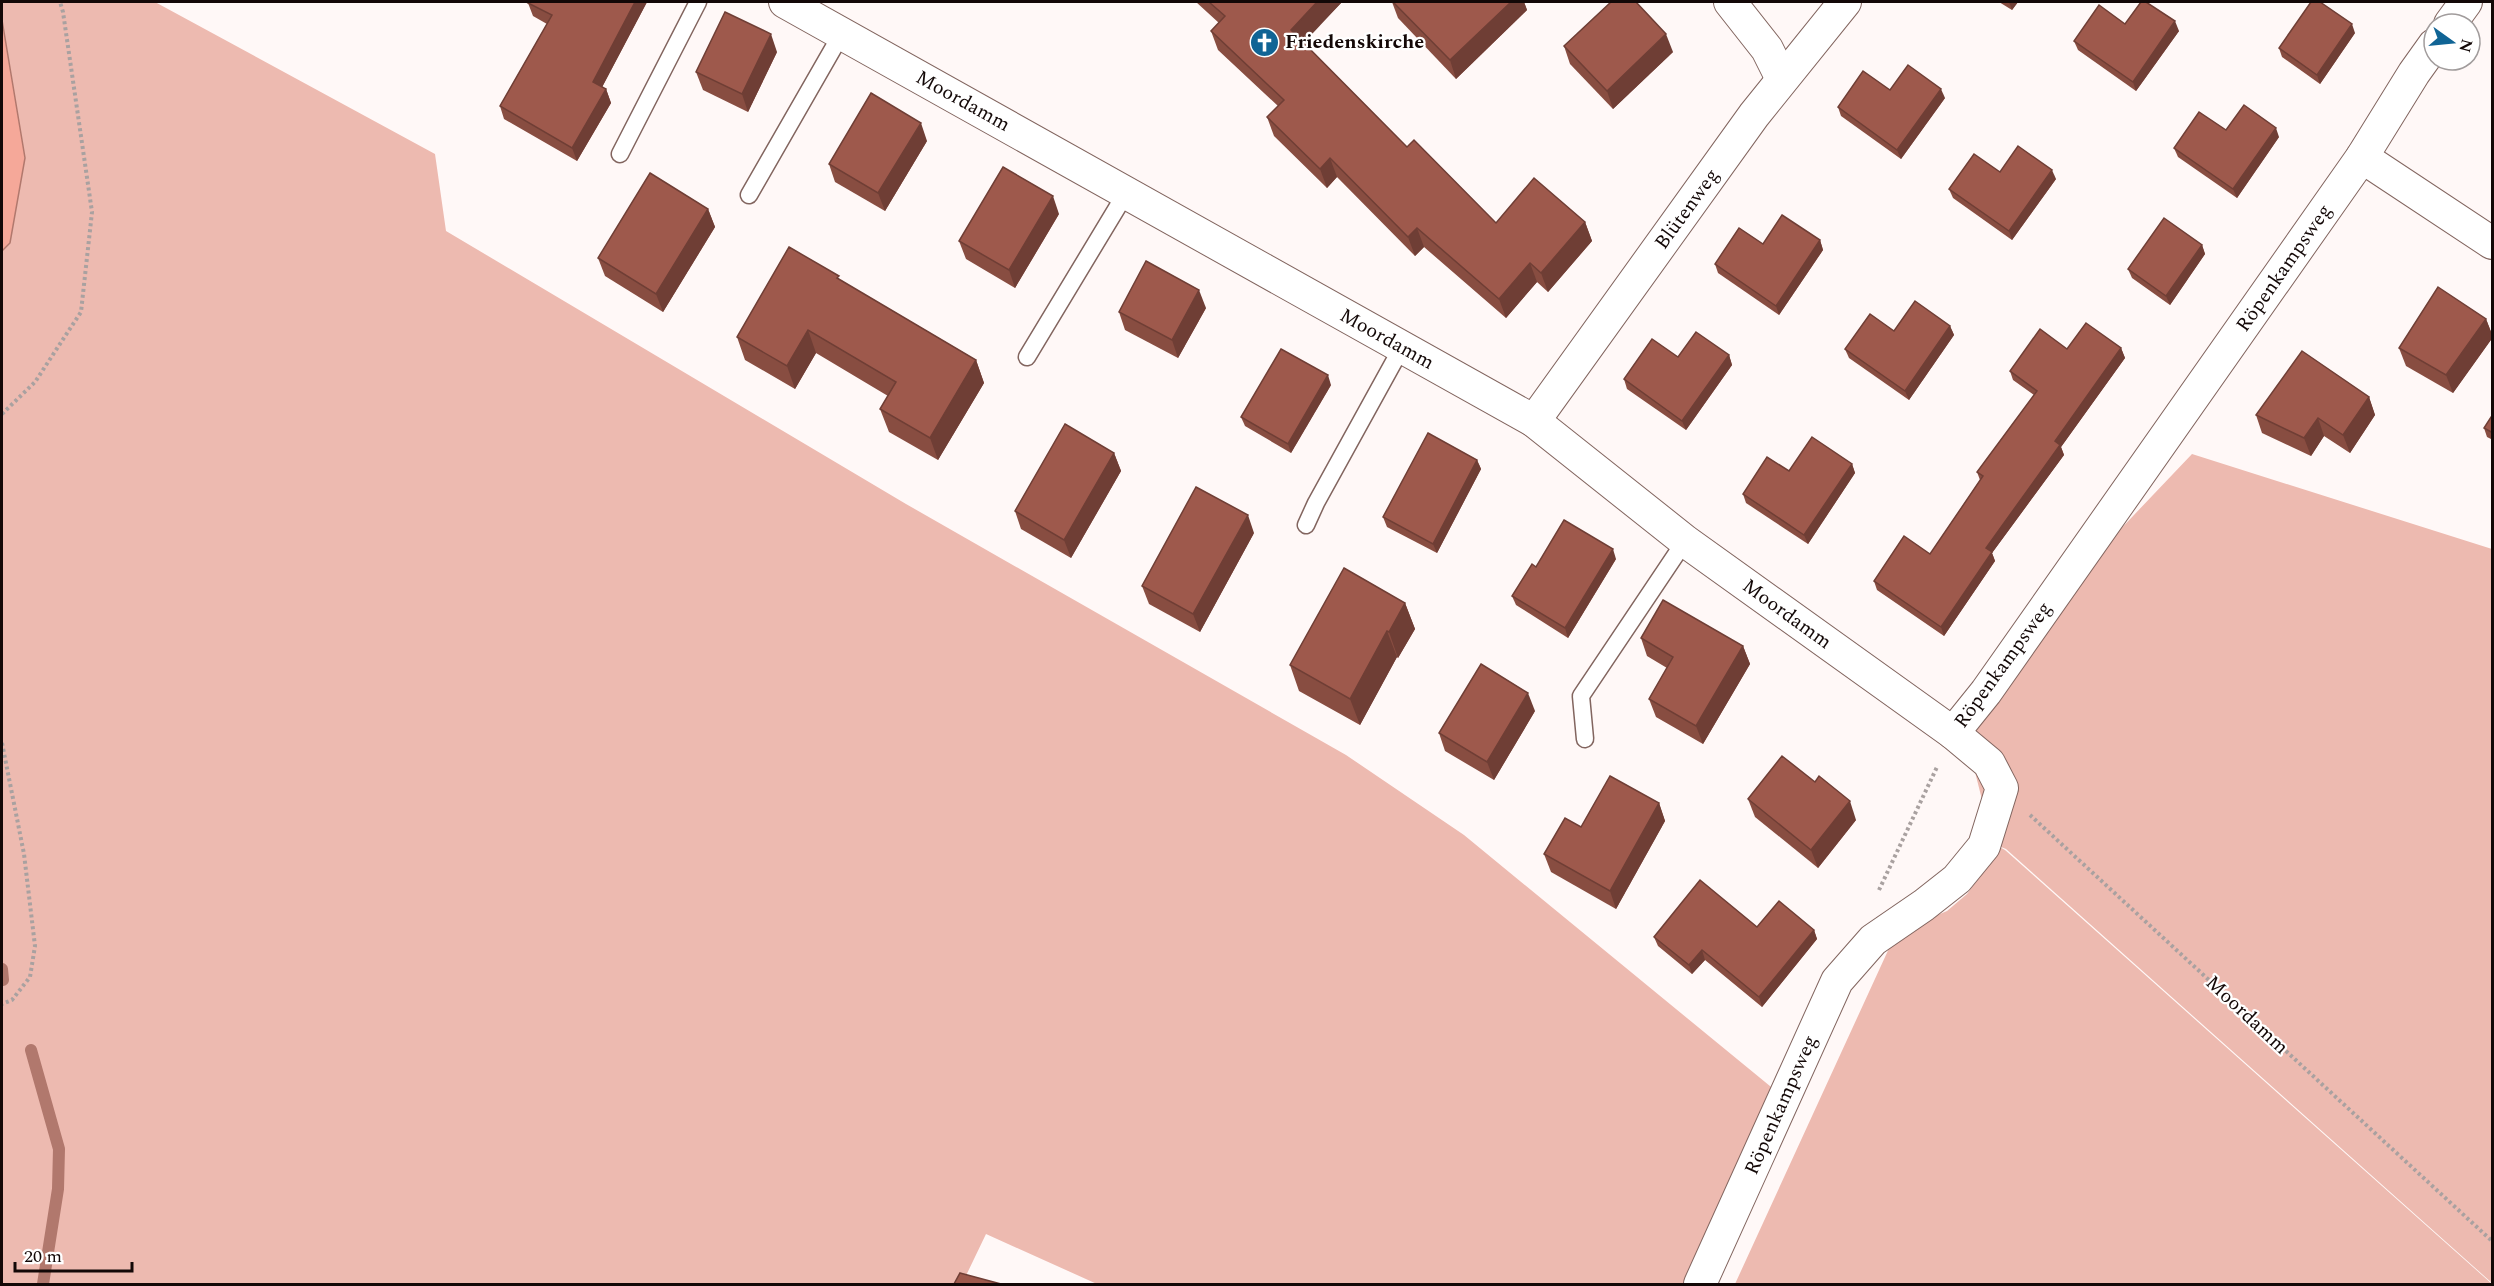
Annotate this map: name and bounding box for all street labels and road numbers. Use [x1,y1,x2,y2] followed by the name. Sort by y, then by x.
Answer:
[910,63,1016,139] street label: Moordamm
[1647,162,1727,256] street label: Blütenweg
[2229,198,2339,338] street label: Röpenkampsweg
[1334,301,1440,377] street label: Moordamm
[1736,571,1838,657] street label: Moordamm
[1947,595,2059,735] street label: Röpenkampsweg
[2199,969,2295,1061] street label: Moordamm
[1737,1030,1825,1180] street label: Röpenkampsweg

